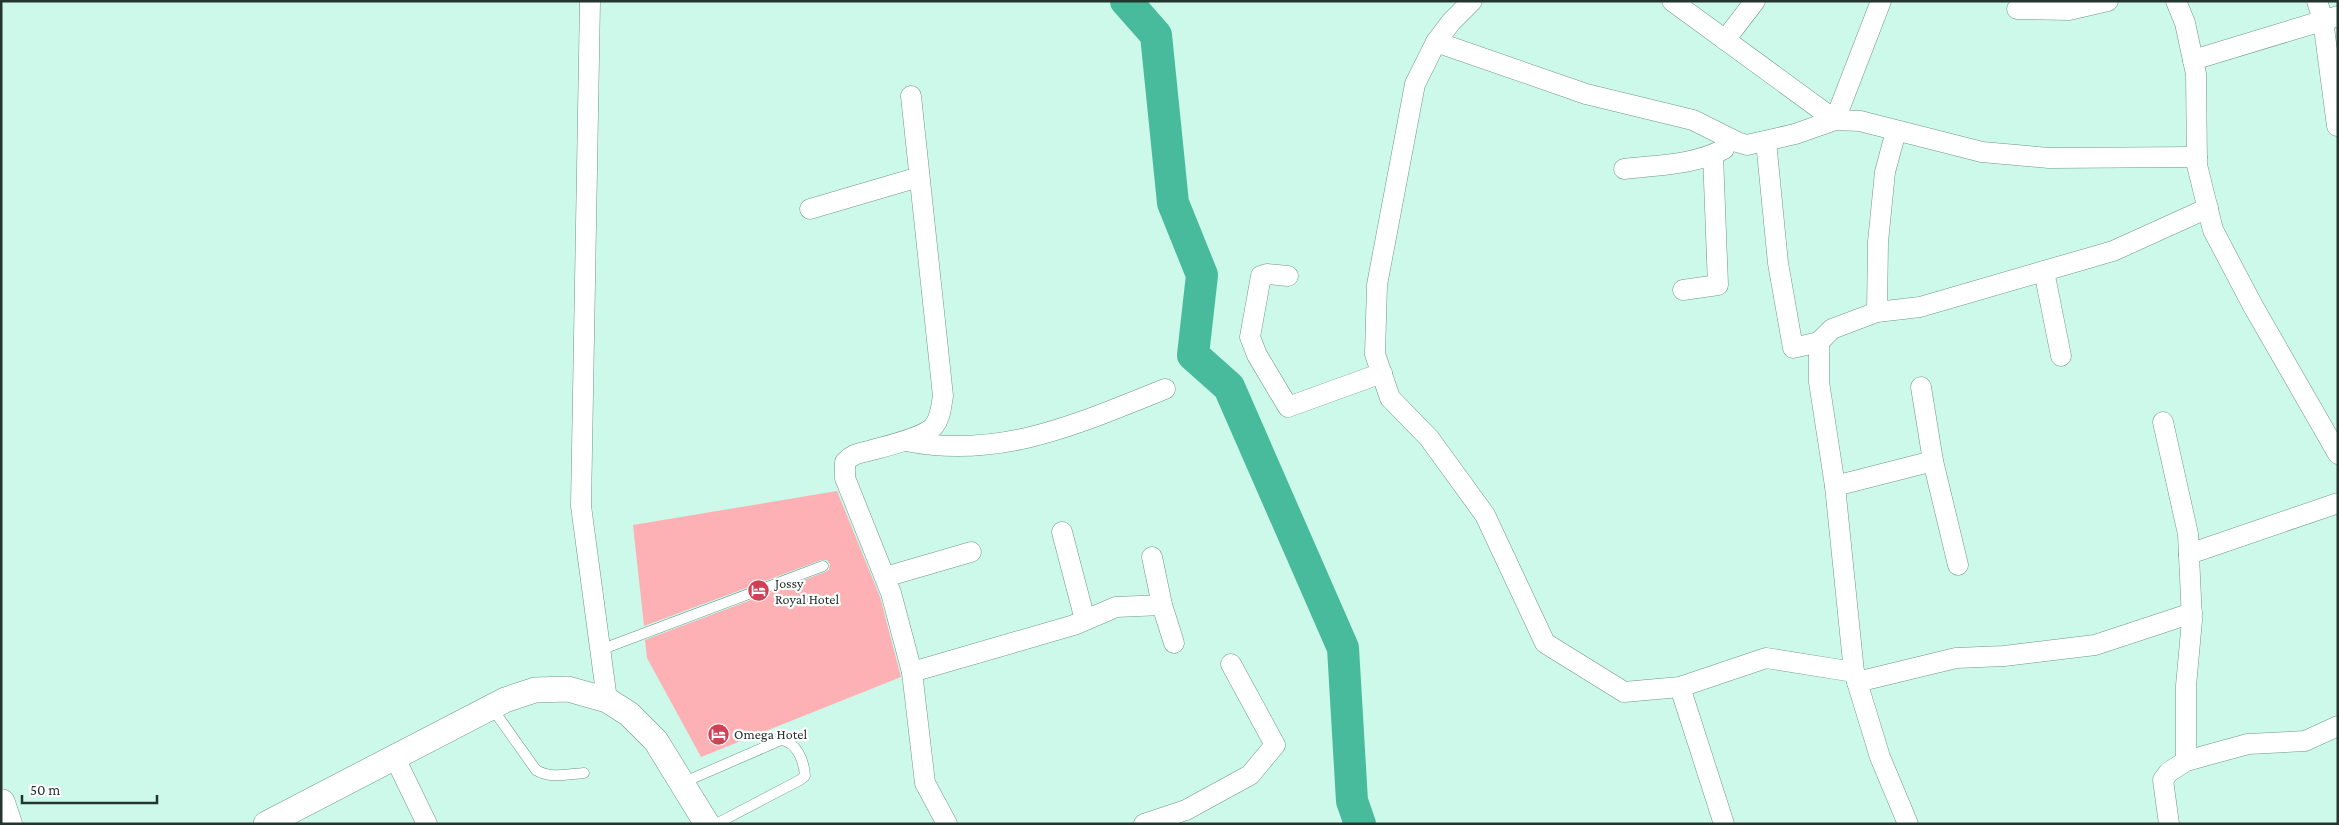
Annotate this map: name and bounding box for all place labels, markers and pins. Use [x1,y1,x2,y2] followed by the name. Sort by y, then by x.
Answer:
[773,575,839,607] place label: Jossy Royal Hotel
[747,579,771,603] hotel icon: Jossy Royal Hotel
[706,722,730,746] hotel icon: Omega Hotel
[734,726,807,742] place label: Omega Hotel

